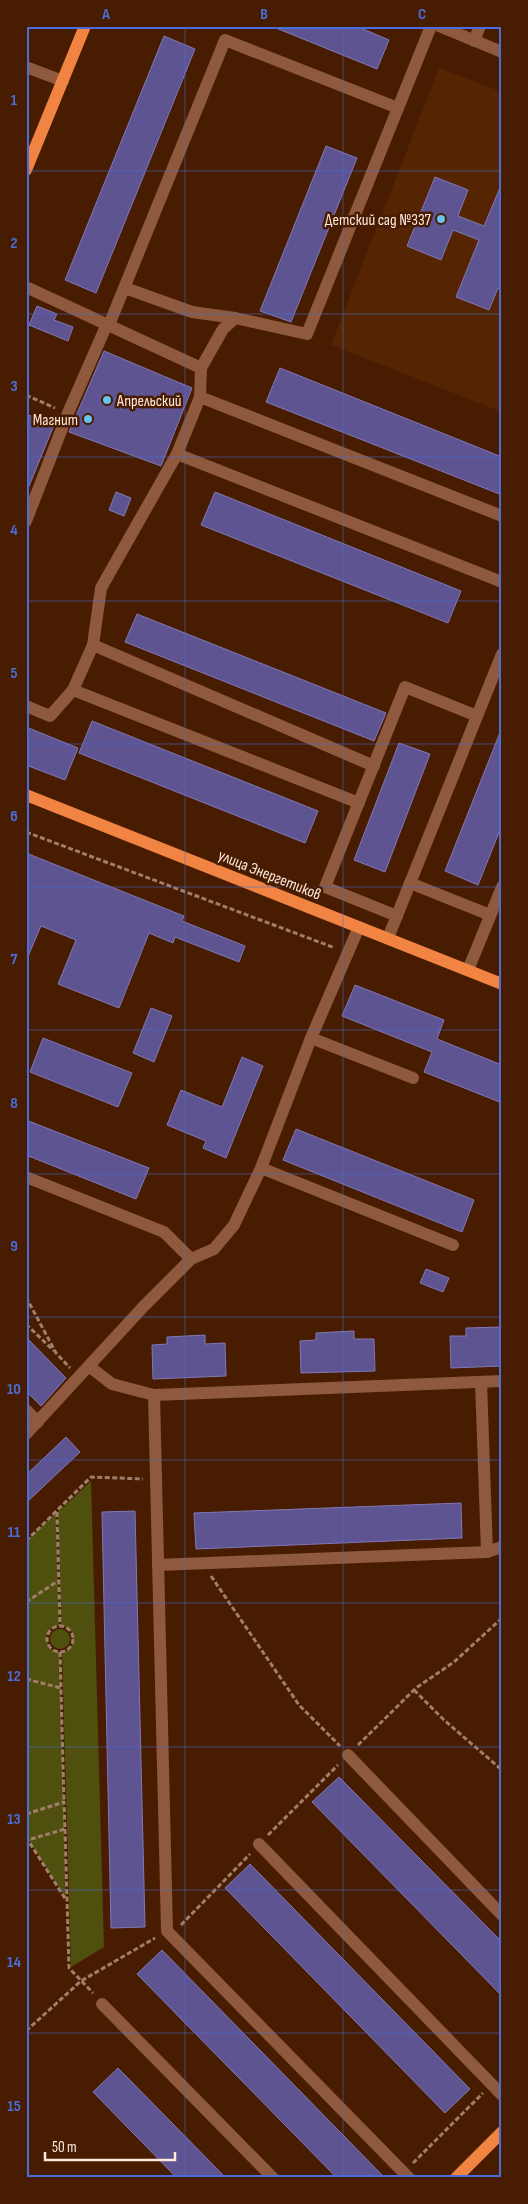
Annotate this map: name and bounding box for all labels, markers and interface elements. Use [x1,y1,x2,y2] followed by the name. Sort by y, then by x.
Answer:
[101,5,110,24] text: A
[260,5,268,24] text: B
[418,5,426,24] text: C
[11,91,18,110] text: 1
[325,211,432,230] place label: Детский сад №337
[435,213,447,225] marker: Детский сад №337
[10,234,18,253] text: 2
[10,377,18,396] text: 3
[116,392,182,411] place label: Апрельский
[101,394,113,406] marker: Апрельский
[33,411,78,430] place label: Магнит
[82,413,94,425] marker: Магнит
[10,521,18,540] text: 4
[10,664,18,683] text: 5
[10,807,18,826] text: 6
[215,846,324,905] street label: улица Энергетиков
[11,950,18,969] text: 7
[10,1094,18,1113] text: 8
[10,1237,18,1256] text: 9
[7,1380,21,1399] text: 10
[8,1523,21,1542] text: 11
[7,1667,21,1686] text: 12
[7,1810,21,1829] text: 13
[7,1953,21,1972] text: 14
[7,2097,21,2116] text: 15
[45,2129,175,2161] scale bar
[52,2138,77,2157] text: 50 m

